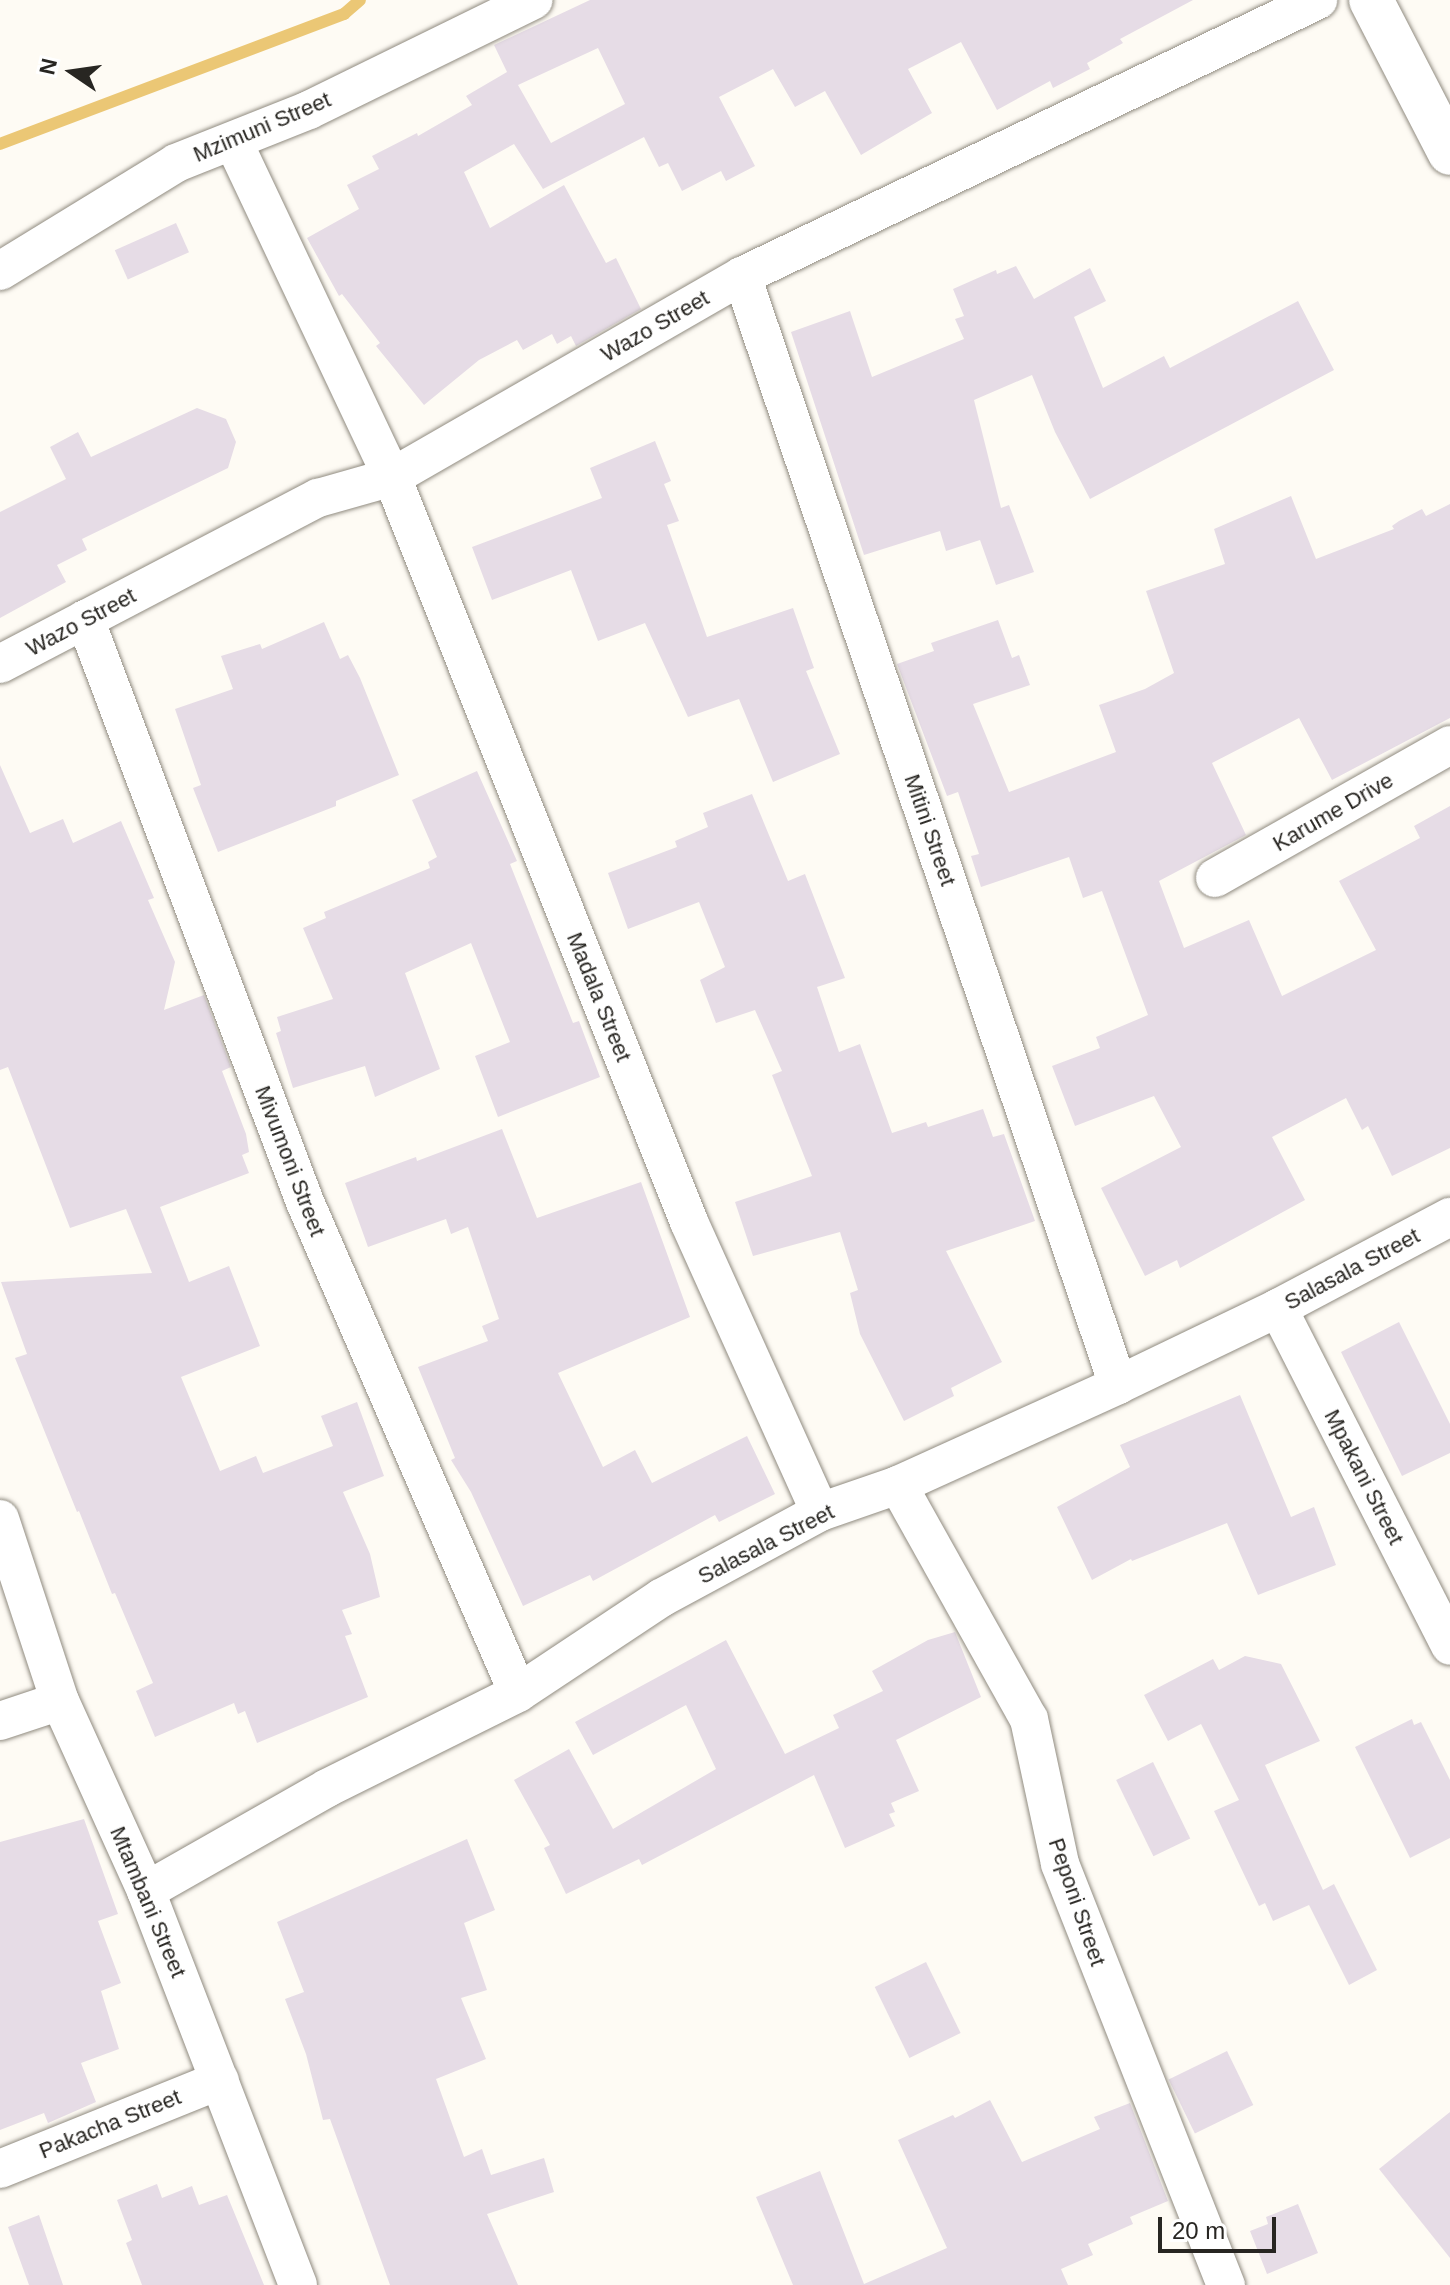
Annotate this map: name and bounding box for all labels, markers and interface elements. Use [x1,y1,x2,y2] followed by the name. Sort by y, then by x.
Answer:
[32,32,112,112] north arrow
[34,56,62,77] text: N
[189,86,335,168] street label: Mzimuni Street
[596,285,714,367] street label: Wazo Street
[22,582,140,662] street label: Wazo Street
[1268,767,1398,857] street label: Karume Drive
[899,771,961,889] street label: Mitini Street
[561,929,637,1065] street label: Madala Street
[249,1082,331,1240] street label: Mivumoni Street
[1280,1222,1424,1316] street label: Salasala Street
[1319,1405,1409,1549] street label: Mpakani Street
[694,1498,838,1590] street label: Salasala Street
[104,1823,192,1981] street label: Mtambani Street
[1043,1835,1111,1969] street label: Peponi Street
[35,2084,185,2164] street label: Pakacha Street
[1162,2201,1280,2251] scale bar
[1172,2217,1225,2244] text: 20 m

